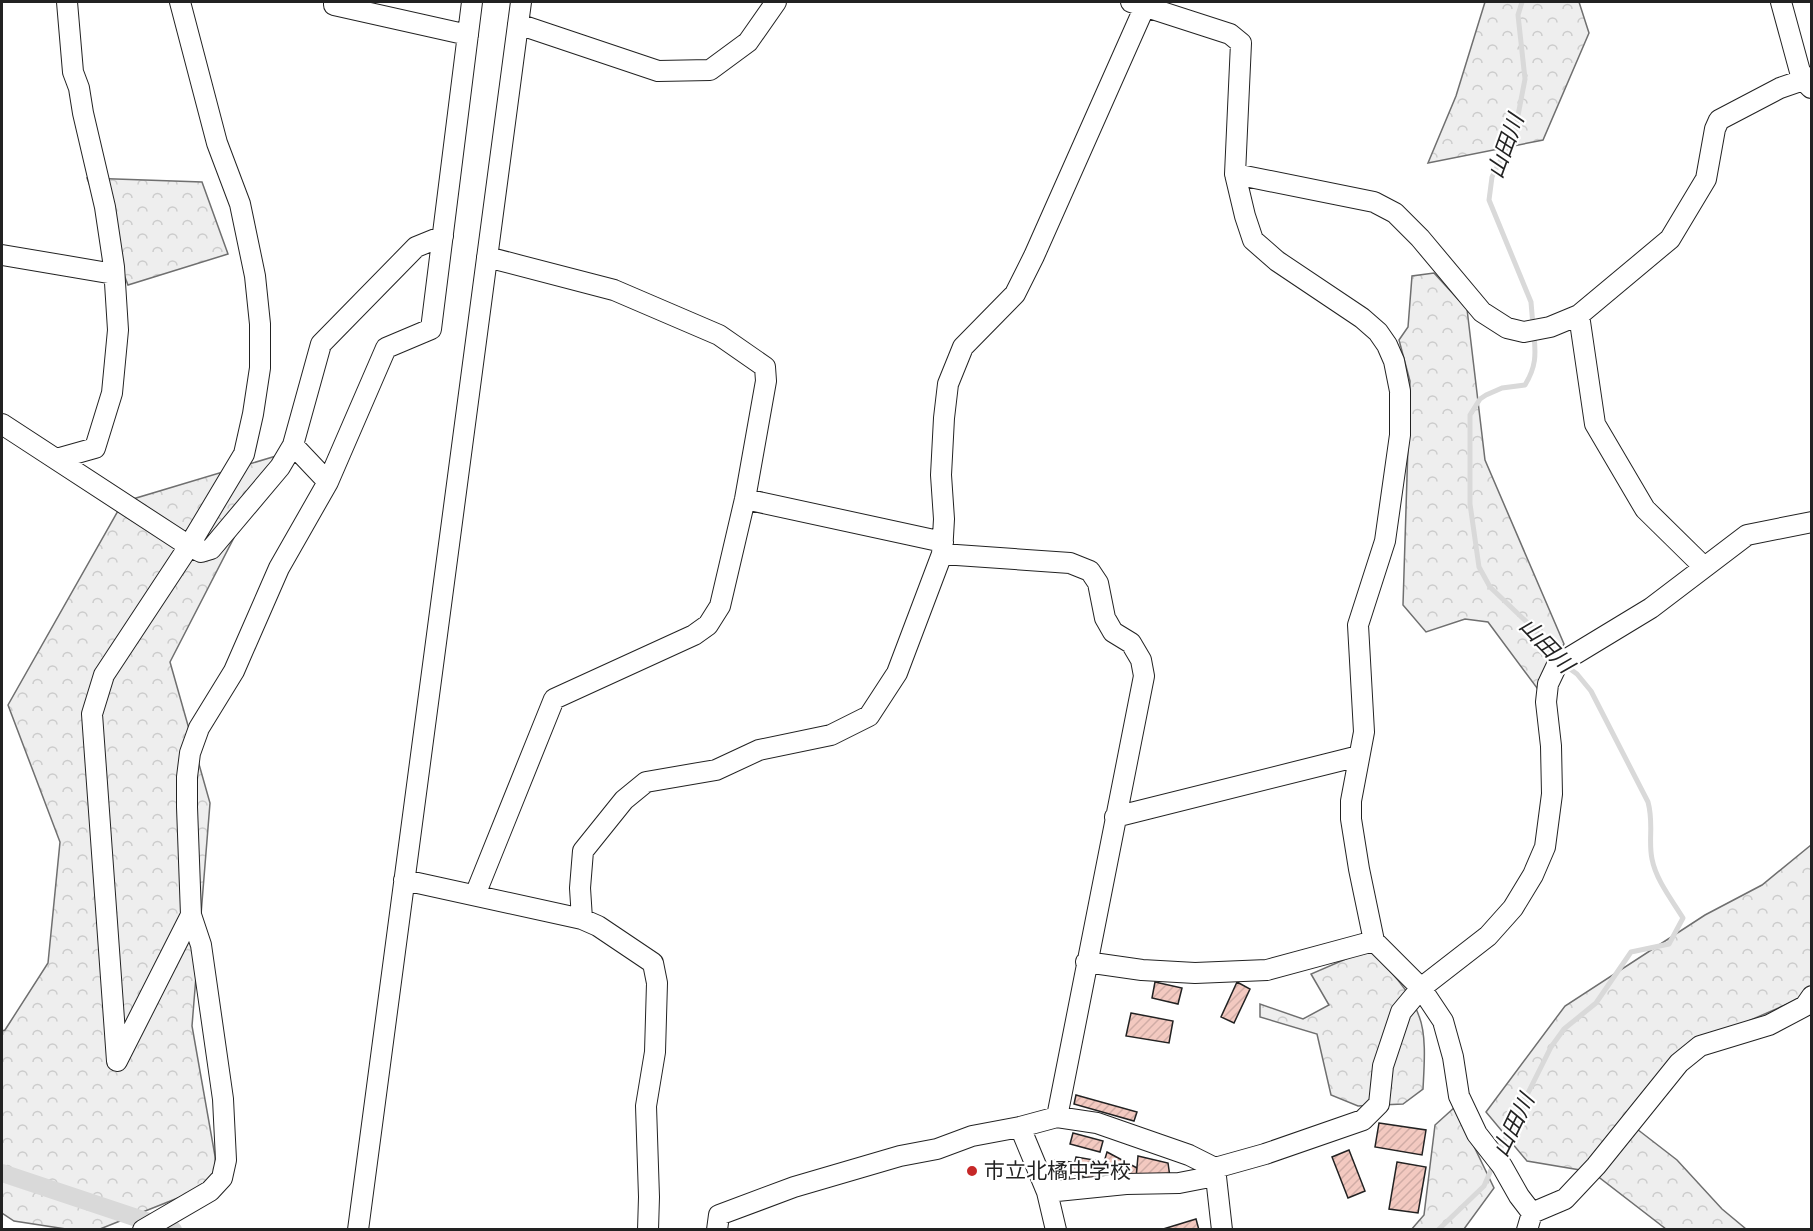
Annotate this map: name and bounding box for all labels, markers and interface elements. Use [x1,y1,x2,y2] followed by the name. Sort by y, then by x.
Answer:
[1481,108,1528,181] water label: 山田川
[1515,612,1581,679] water label: 山田川
[1486,1087,1539,1160] water label: 山田川
[984,1157,1131,1182] place label: 市立北橘中学校
[965,1164,979,1178] marker: 市立北橘中学校

